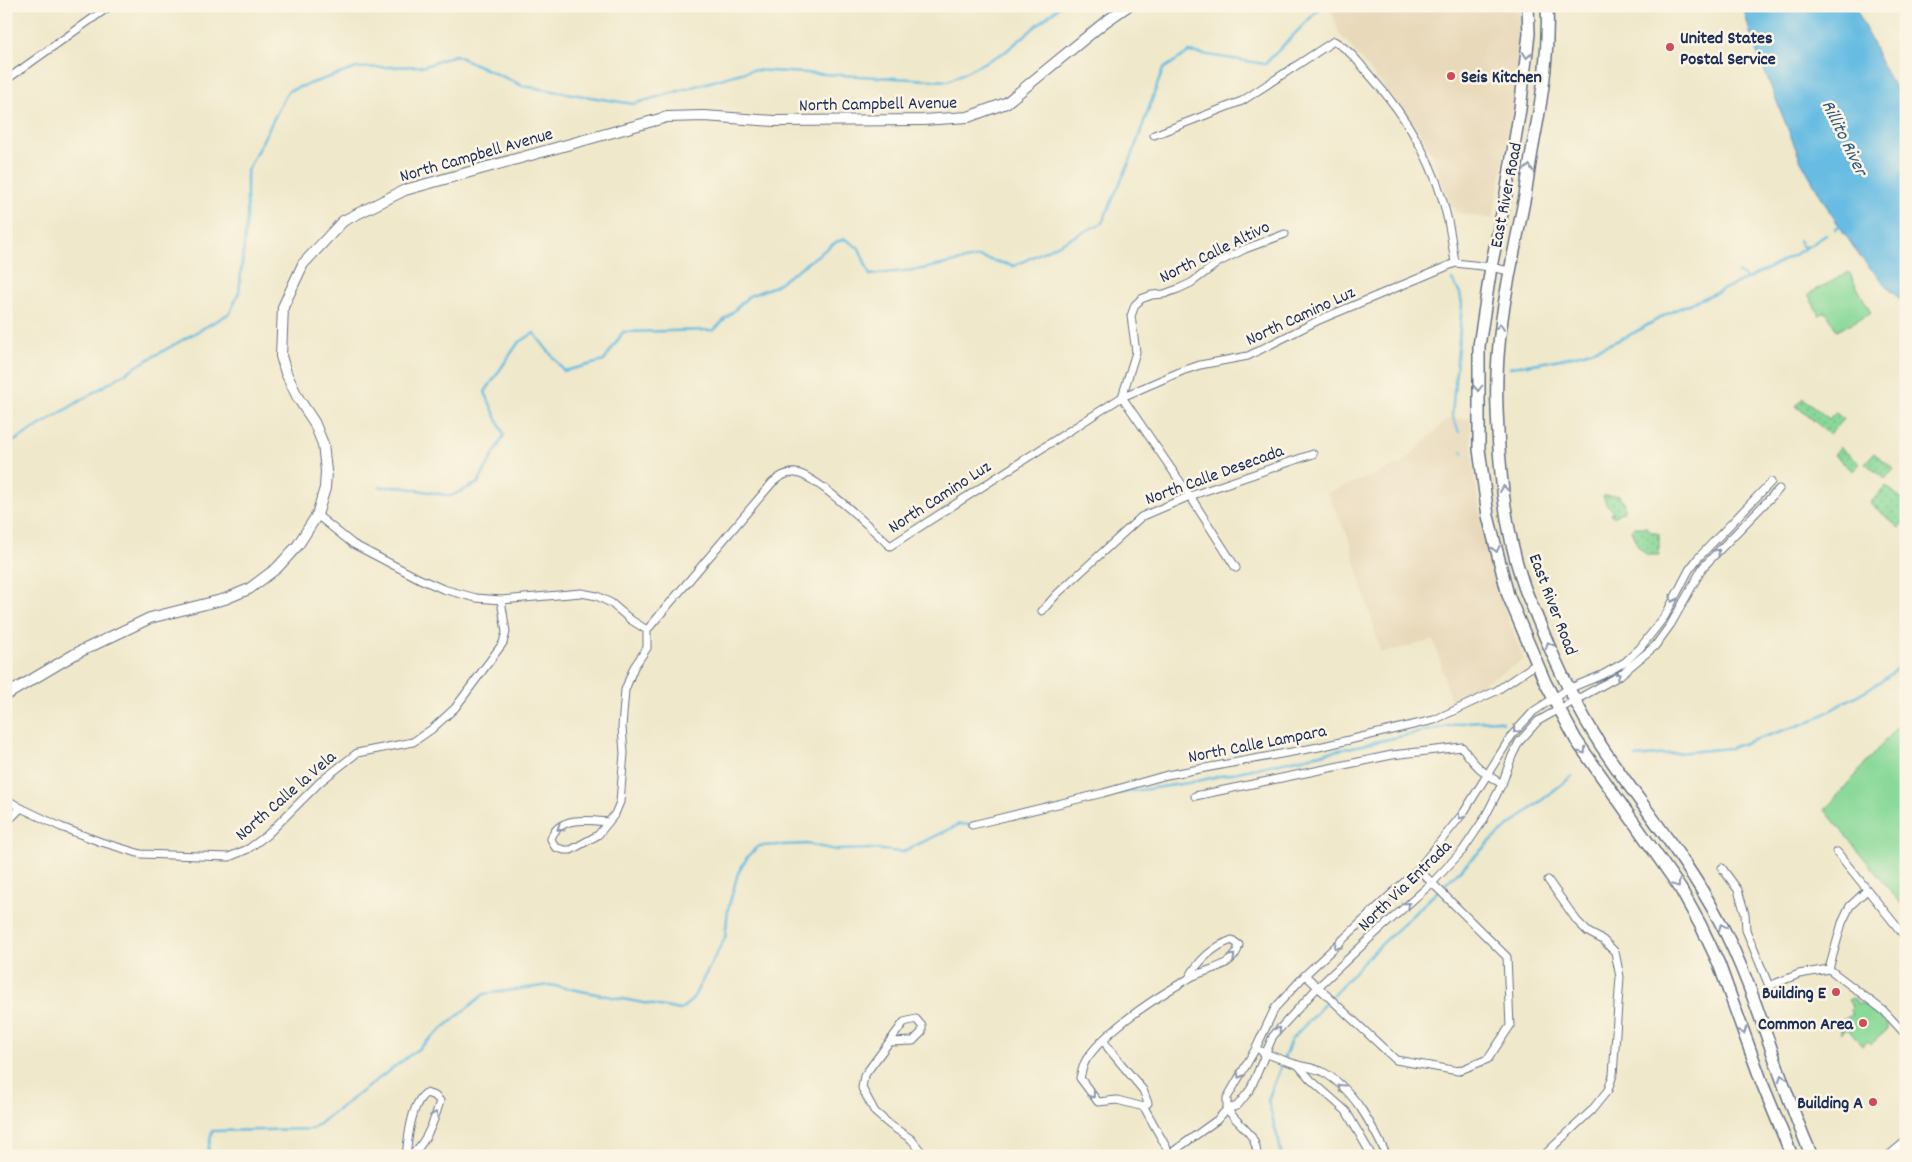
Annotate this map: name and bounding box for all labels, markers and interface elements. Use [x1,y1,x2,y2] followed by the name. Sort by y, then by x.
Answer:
[1680,27,1776,73] place label: United States Postal Service
[1664,41,1676,53] marker: United States Postal Service
[1522,51,1533,59] one-way arrow
[1461,66,1542,91] place label: Seis Kitchen
[1445,70,1457,82] marker: Seis Kitchen
[799,92,957,119] street label: North Campbell Avenue
[1813,96,1874,183] water label: Rillito River
[397,123,556,190] street label: North Campbell Avenue
[1485,141,1530,250] street label: East River Road
[1524,163,1534,172] one-way arrow
[1156,216,1275,291] street label: North Calle Altivo
[1242,281,1360,354] street label: North Camino Luz
[1494,323,1505,331] one-way arrow
[1473,385,1483,393] one-way arrow
[1142,439,1288,513] street label: North Calle Desecada
[884,455,997,541] street label: North Camino Luz
[1499,485,1509,494] one-way arrow
[1490,545,1501,554] one-way arrow
[1711,548,1720,557] one-way arrow
[1521,551,1582,659] street label: East River Road
[1669,594,1679,603] one-way arrow
[1544,641,1555,650] one-way arrow
[1612,673,1621,683] one-way arrow
[1186,720,1329,771] street label: North Calle Lampara
[1513,725,1522,734] one-way arrow
[1577,745,1586,755] one-way arrow
[231,746,343,848] street label: North Calle la Vela
[1458,810,1466,819] one-way arrow
[557,821,566,831] one-way arrow
[1353,835,1459,938] street label: North Via Entrada
[1670,879,1680,888] one-way arrow
[1401,902,1410,911] one-way arrow
[1718,923,1728,932] one-way arrow
[1333,940,1342,949] one-way arrow
[1226,954,1235,963] one-way arrow
[1762,982,1827,1007] place label: Building E
[1830,986,1842,998] marker: Building E
[1758,1013,1854,1038] place label: Common Area
[1857,1017,1869,1029] marker: Common Area
[1272,1027,1281,1036] one-way arrow
[1737,1027,1747,1035] one-way arrow
[1237,1069,1247,1078] one-way arrow
[1778,1074,1788,1083] one-way arrow
[1337,1084,1346,1093] one-way arrow
[1086,1089,1095,1099] one-way arrow
[1797,1092,1863,1117] place label: Building A
[1867,1096,1879,1108] marker: Building A
[430,1111,440,1119] one-way arrow

